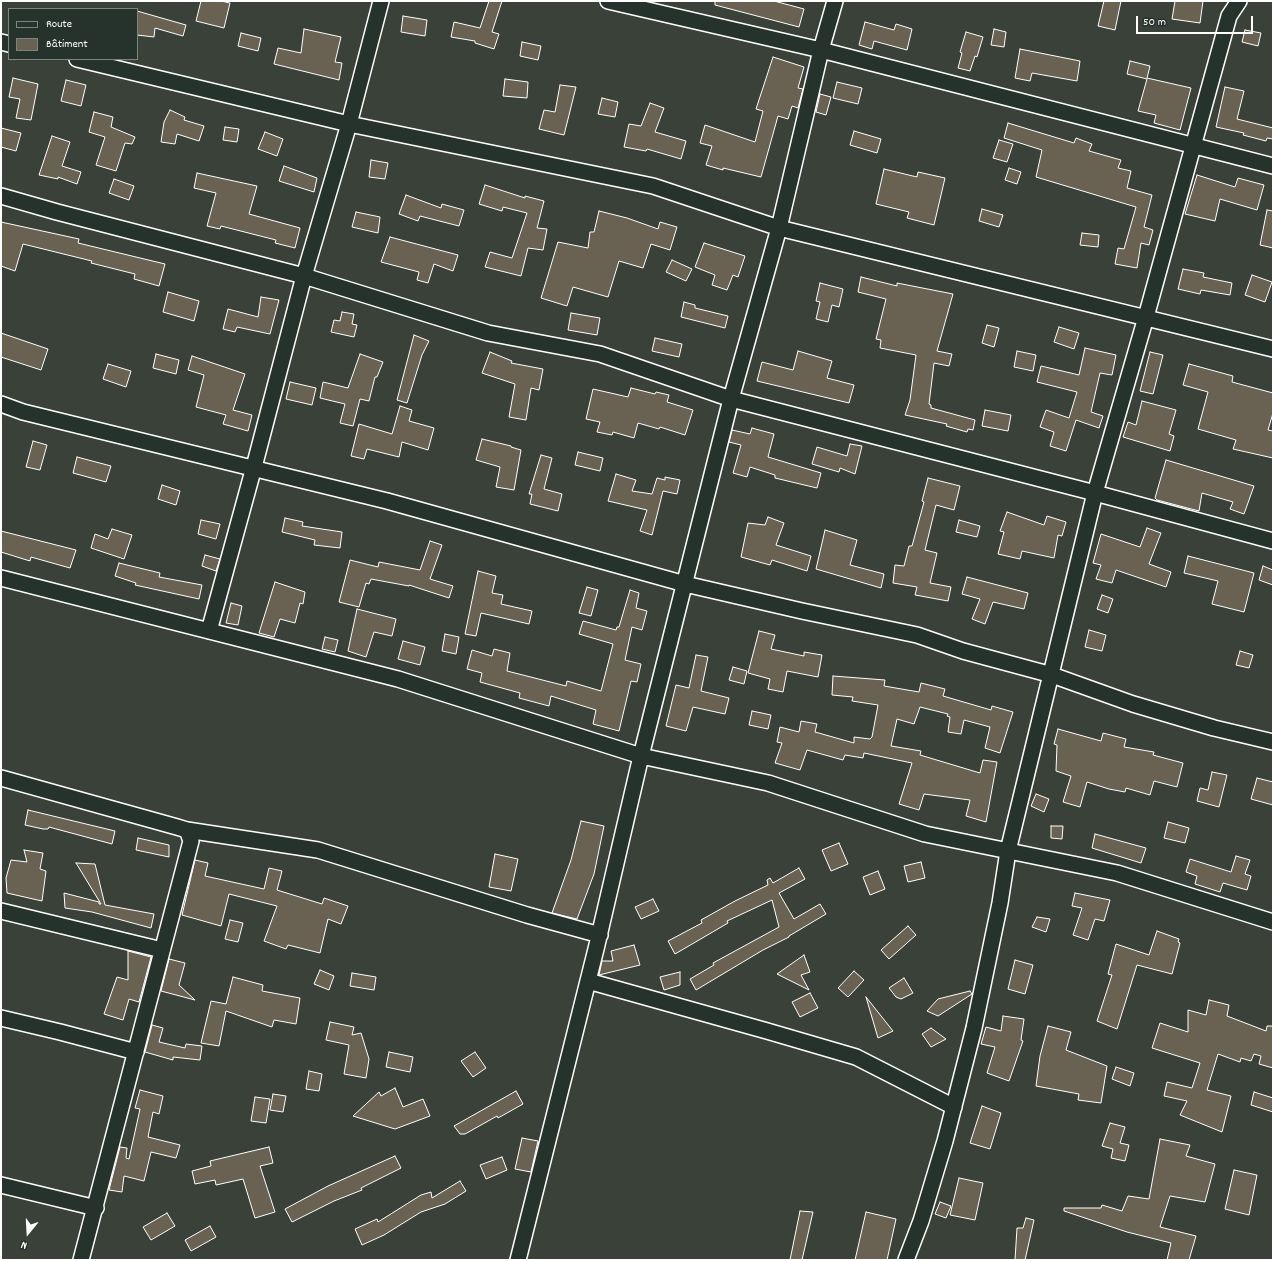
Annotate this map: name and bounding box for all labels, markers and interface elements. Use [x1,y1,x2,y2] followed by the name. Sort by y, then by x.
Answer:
[8,8,138,60] legend
[1138,8,1255,34] scale bar
[1143,14,1166,31] text: 50 m
[46,16,72,33] text: Route
[46,36,88,53] text: Bâtiment
[8,1213,48,1253] north arrow
[19,1236,29,1253] text: N

